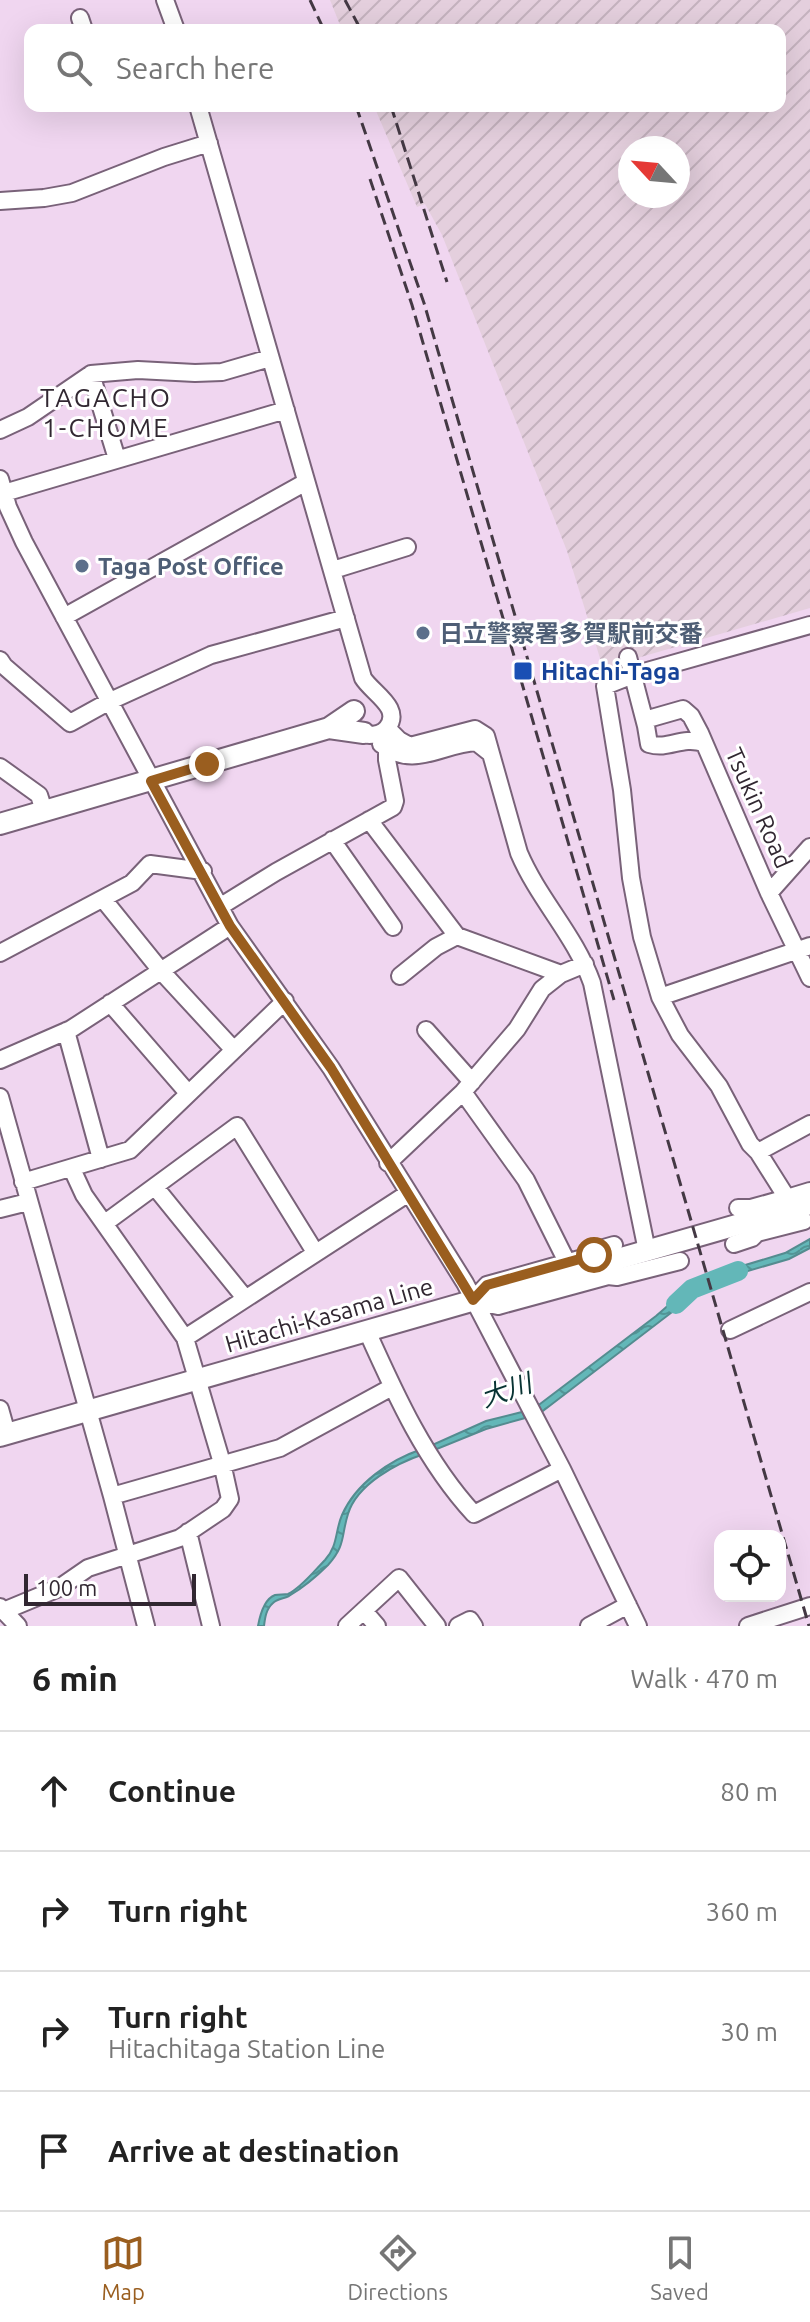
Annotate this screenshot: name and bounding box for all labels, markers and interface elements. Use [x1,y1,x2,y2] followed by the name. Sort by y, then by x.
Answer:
[24,24,786,112] search box
[52,46,96,90] icon: search
[116,51,275,85] text: Search here
[618,136,690,208] north arrow
[40,383,172,442] district label: TAGACHO 1-CHOME
[98,553,284,580] place label: Taga Post Office
[73,557,91,575] marker: Taga Post Office
[439,620,703,647] place label: 日立警察署多賀駅前交番
[414,624,432,642] marker: 日立警察署多賀駅前交番
[541,658,680,685] place label: Hitachi-Taga
[512,660,534,682] marker: Hitachi-Taga
[720,744,798,872] street label: Tsukin Road
[189,746,225,782] route end
[576,1237,612,1273] route start
[222,1272,436,1358] street label: Hitachi-Kasama Line
[477,1367,538,1412] water label: 大川
[714,1530,786,1602] map controls
[714,1530,786,1602] button: locate
[24,1570,196,1606] scale bar
[36,1575,97,1600] text: 100 m
[32,1659,118,1697] text: 6 min
[630,1664,778,1693] text: Walk · 470 m
[32,1769,76,1813] icon: ahead
[108,1774,236,1808] text: Continue
[720,1777,778,1806] text: 80 m
[32,1889,76,1933] icon: right
[108,1894,248,1928] text: Turn right
[706,1897,778,1926] text: 360 m
[108,2000,248,2034] text: Turn right
[32,2009,76,2053] icon: right
[720,2017,778,2046] text: 30 m
[108,2034,385,2063] text: Hitachitaga Station Line
[32,2129,76,2173] icon: arrive
[108,2134,400,2168] text: Arrive at destination
[101,2231,145,2304] tab: Map
[347,2231,448,2304] tab: Directions
[650,2231,709,2304] tab: Saved

